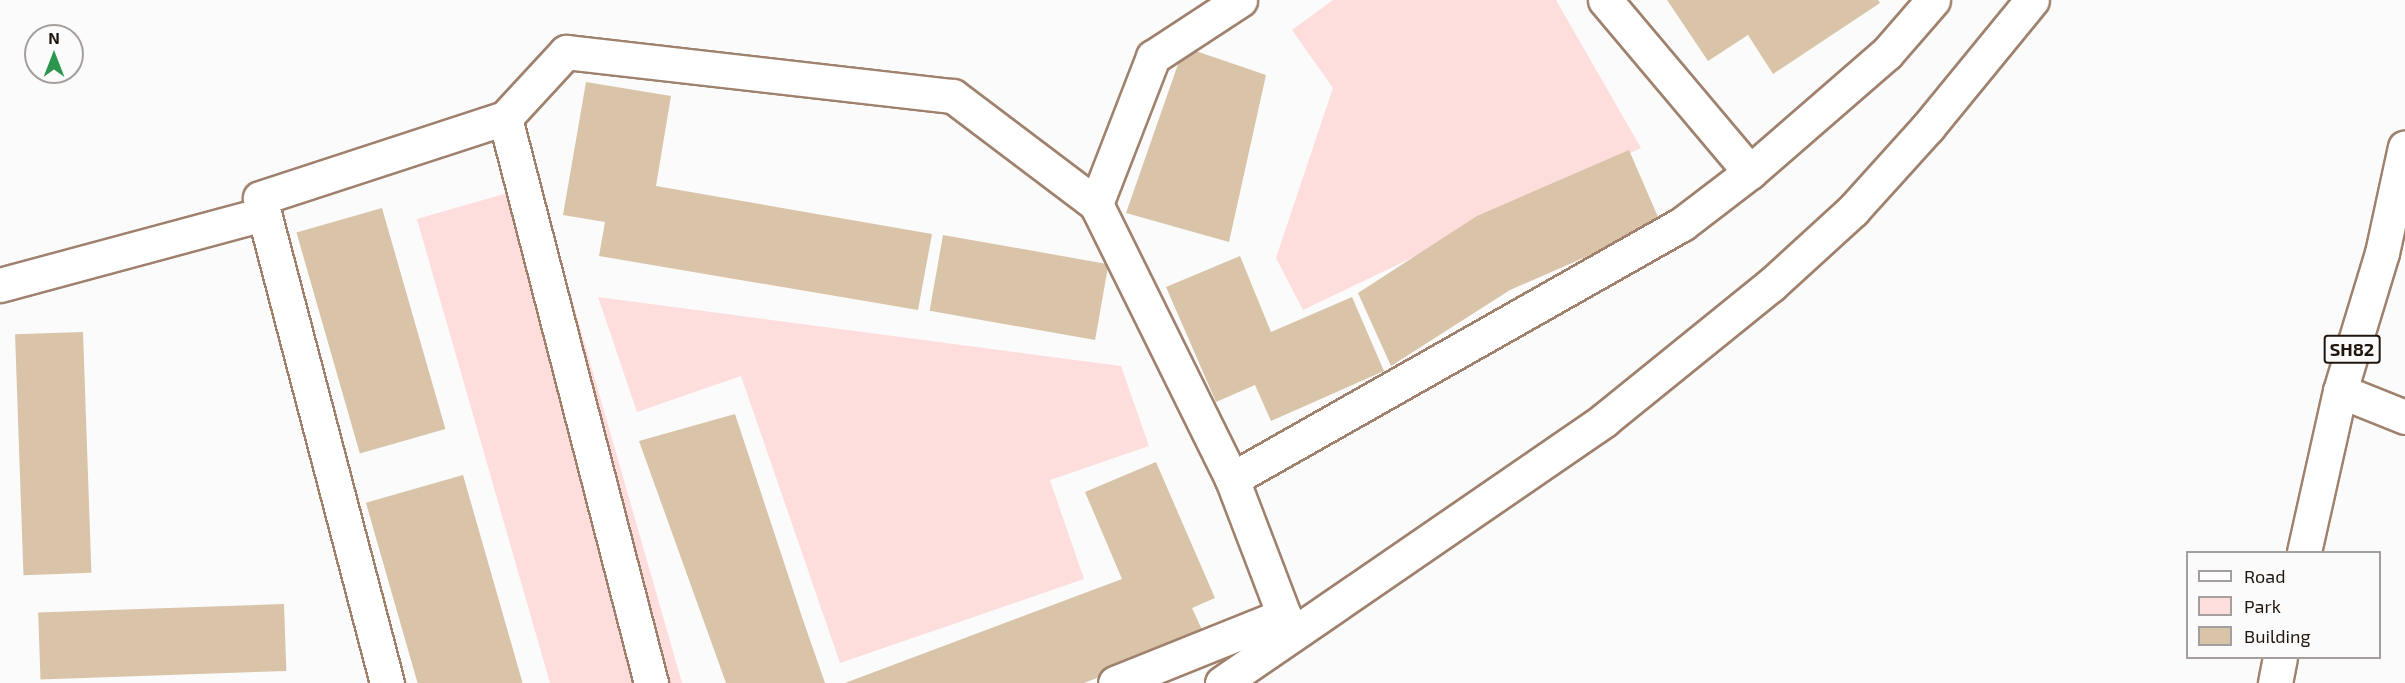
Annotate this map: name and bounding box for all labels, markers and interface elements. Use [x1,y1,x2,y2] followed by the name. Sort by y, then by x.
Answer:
[24,24,84,84] north arrow
[48,28,60,47] text: N
[2324,334,2380,364] road number: SH82
[2186,551,2381,659] legend
[2244,565,2285,587] text: Road
[2244,595,2281,617] text: Park
[2244,625,2311,647] text: Building

